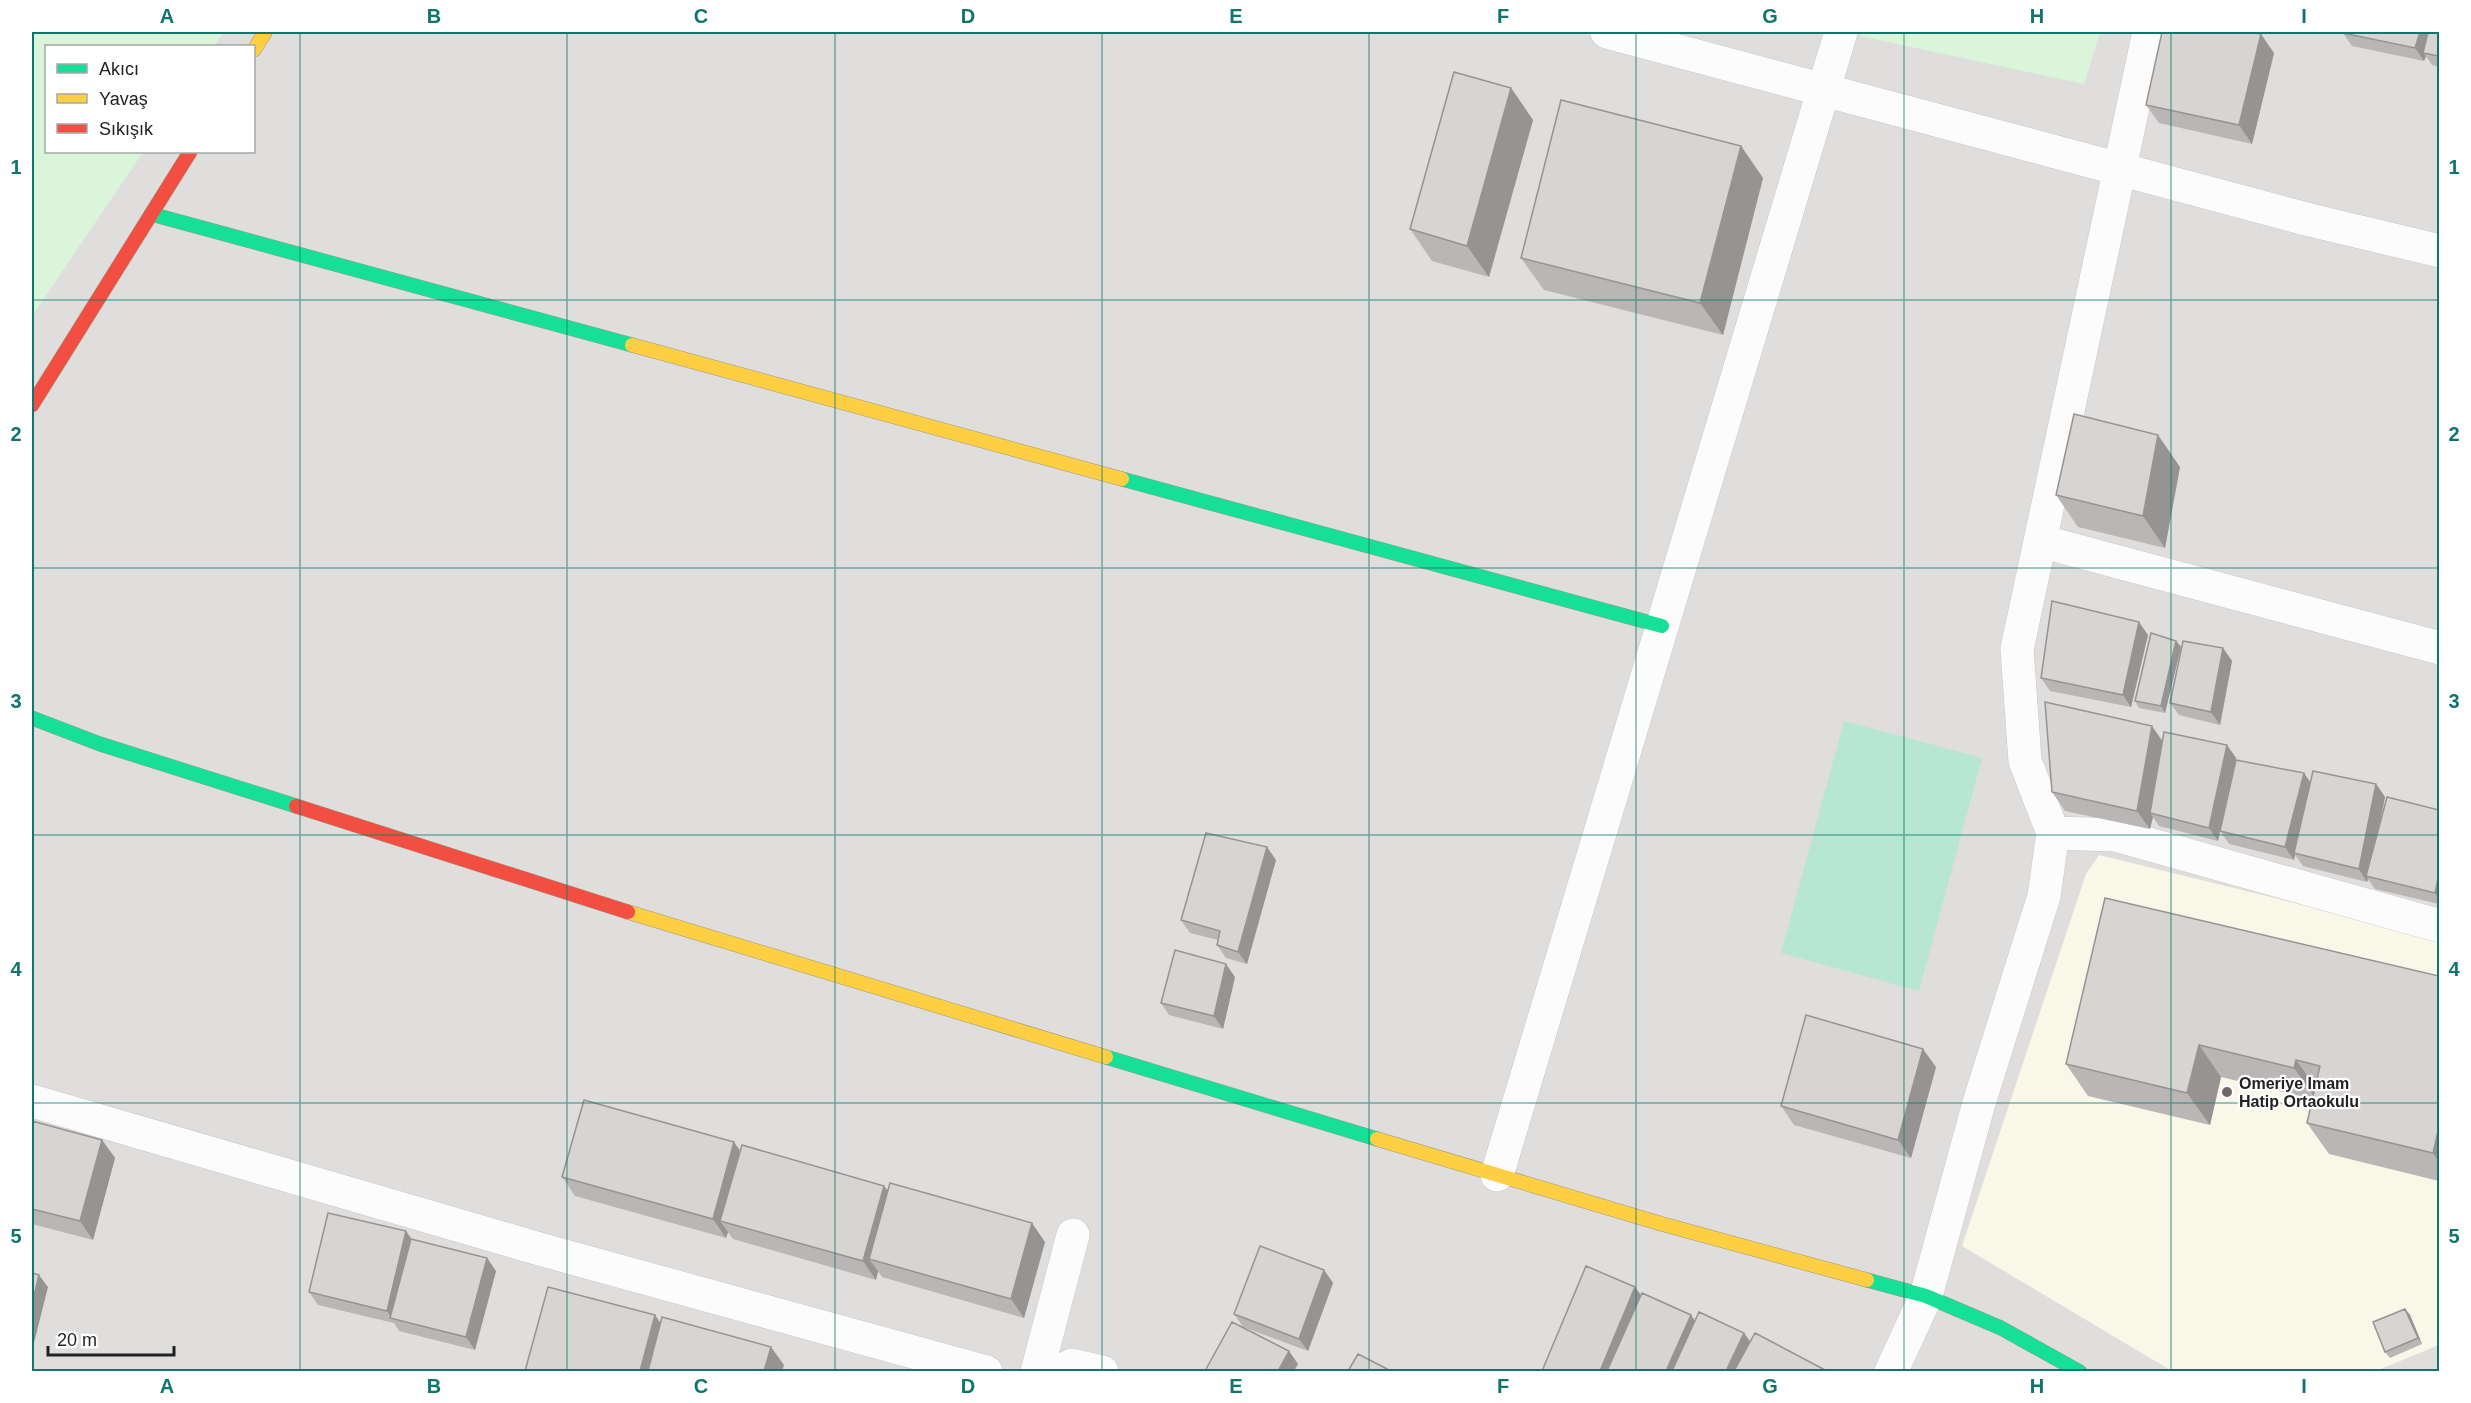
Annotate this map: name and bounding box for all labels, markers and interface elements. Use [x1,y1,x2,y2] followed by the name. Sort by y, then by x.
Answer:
[160,5,174,27] text: A
[427,5,441,27] text: B
[694,5,708,27] text: C
[961,5,975,27] text: D
[1229,5,1243,27] text: E
[1497,5,1509,27] text: F
[1762,5,1778,27] text: G
[2030,5,2044,27] text: H
[2301,5,2307,27] text: I
[45,45,255,153] legend
[99,59,139,79] text: Akıcı
[99,89,148,109] text: Yavaş
[99,119,154,139] text: Sıkışık
[10,156,22,178] text: 1
[2448,156,2460,178] text: 1
[10,423,22,445] text: 2
[2448,423,2460,445] text: 2
[10,690,22,712] text: 3
[2448,690,2460,712] text: 3
[10,958,22,980] text: 4
[2448,958,2460,980] text: 4
[2239,1075,2359,1110] place label: Omeriye Imam Hatip Ortaokulu
[2220,1085,2234,1099] marker: Omeriye Imam Hatip Ortaokulu
[10,1225,22,1247] text: 5
[2448,1225,2460,1247] text: 5
[48,1319,174,1357] scale bar
[57,1330,97,1350] text: 20 m
[160,1375,174,1397] text: A
[427,1375,441,1397] text: B
[694,1375,708,1397] text: C
[961,1375,975,1397] text: D
[1229,1375,1243,1397] text: E
[1497,1375,1509,1397] text: F
[1762,1375,1778,1397] text: G
[2030,1375,2044,1397] text: H
[2301,1375,2307,1397] text: I

